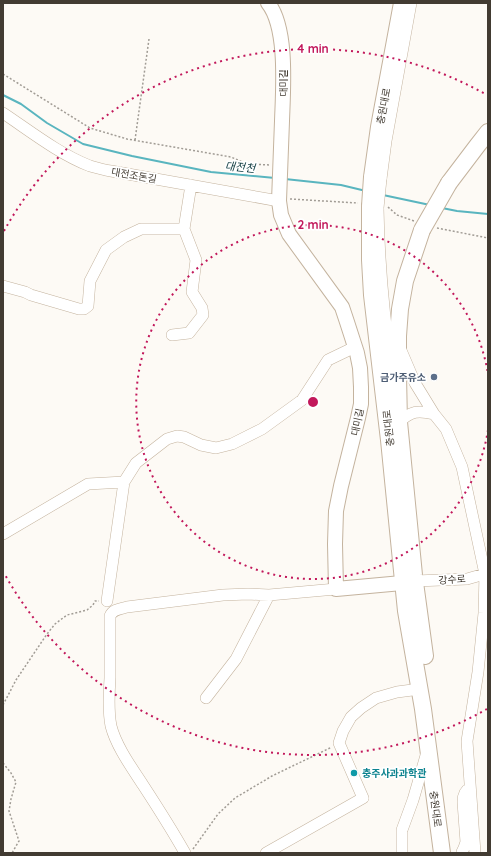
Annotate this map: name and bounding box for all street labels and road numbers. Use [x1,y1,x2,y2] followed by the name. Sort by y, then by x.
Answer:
[277,69,290,97] street label: 대미길
[374,87,393,125] street label: 충원대로
[110,165,158,186] street label: 대전조돈길
[348,407,367,437] street label: 대미길
[380,409,397,447] street label: 충원대로
[438,572,466,587] street label: 강수로
[427,790,444,828] street label: 충원대로

